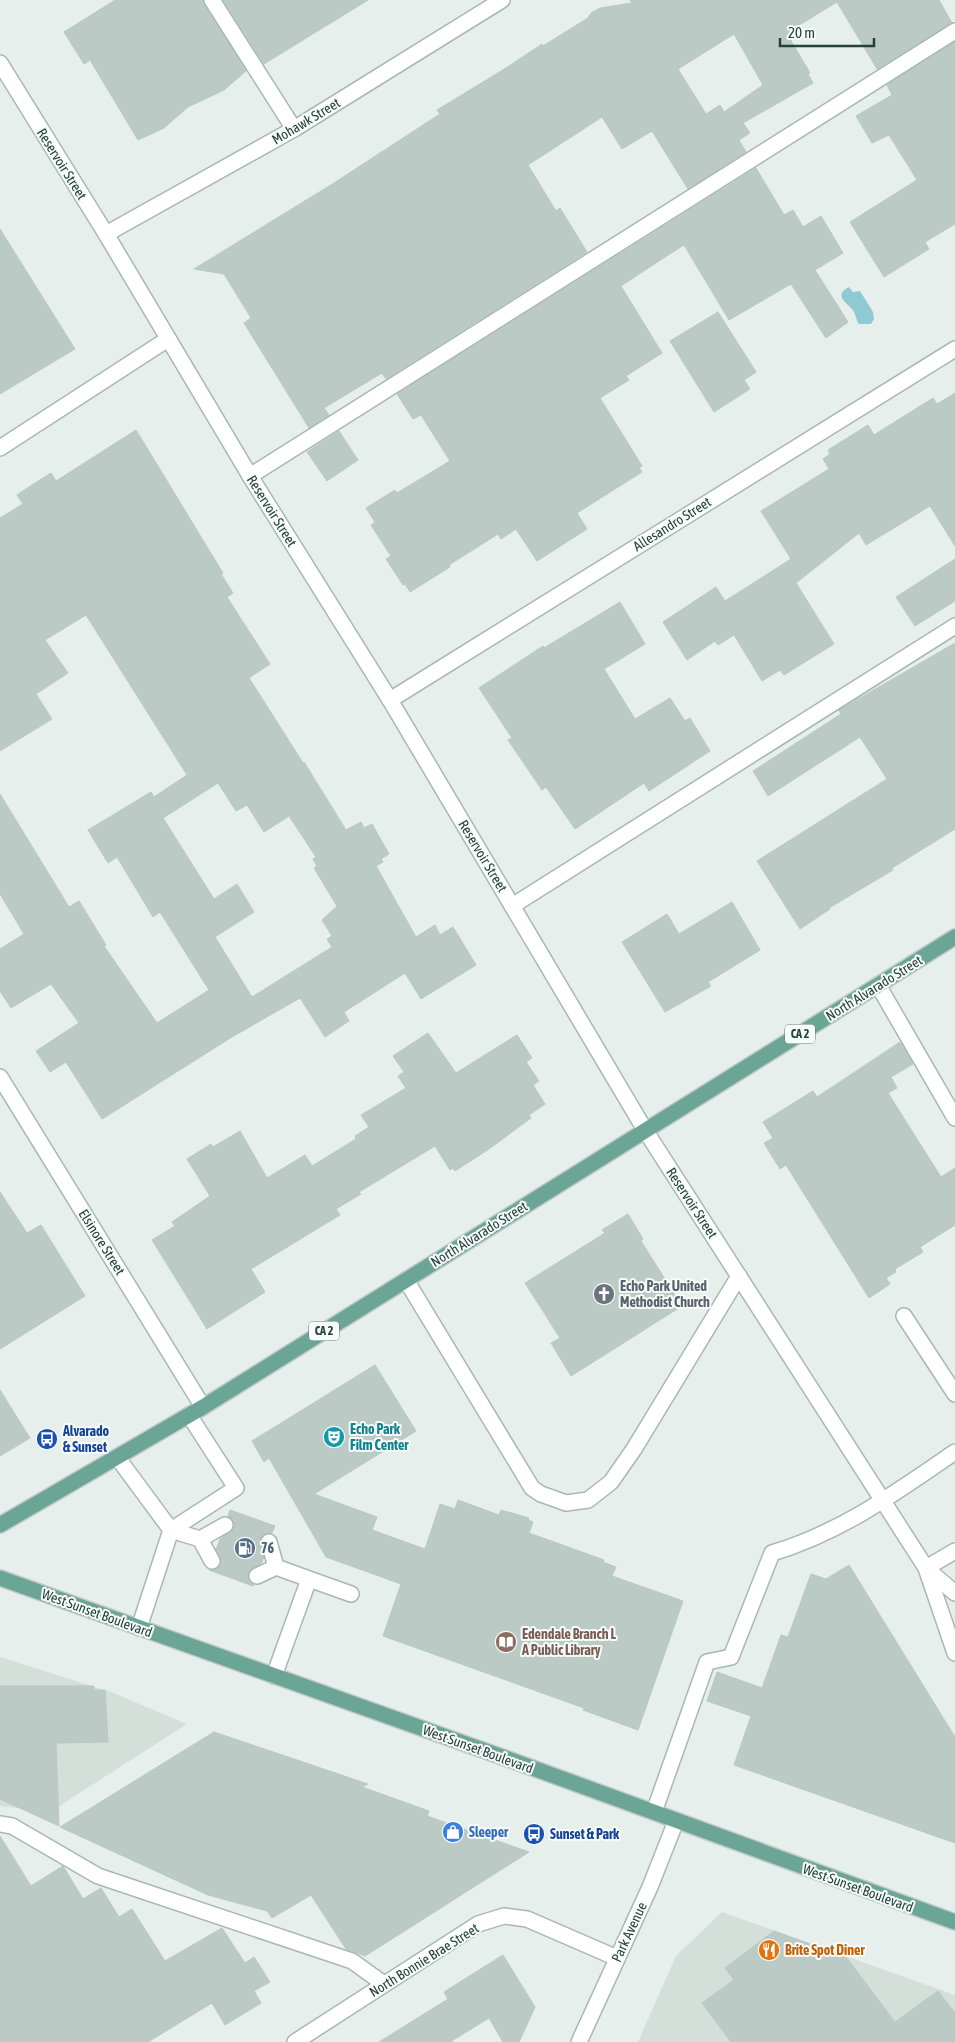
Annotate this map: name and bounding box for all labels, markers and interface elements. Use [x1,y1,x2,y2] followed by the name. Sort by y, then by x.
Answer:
[780,15,874,47] scale bar
[788,24,815,41] text: 20 m
[269,94,343,148] street label: Mohawk Street
[34,125,90,203] street label: Reservoir Street
[244,472,300,550] street label: Reservoir Street
[630,494,714,554] street label: Allesandro Street
[455,817,511,895] street label: Reservoir Street
[823,952,925,1024] street label: North Alvarado Street
[785,1024,815,1044] road number: CA 2
[663,1165,721,1241] street label: Reservoir Street
[428,1198,530,1270] street label: North Alvarado Street
[76,1206,128,1278] street label: Elsinore Street
[620,1278,710,1310] place label: Echo Park United Methodist Church
[592,1282,616,1306] church icon: Echo Park United Methodist Church
[309,1322,339,1340] road number: CA 2
[350,1421,409,1453] place label: Echo Park Film Center
[62,1423,110,1455] place label: Alvarado & Sunset
[322,1425,346,1449] theatre icon: Echo Park Film Center
[35,1427,59,1451] bus stop icon: Alvarado & Sunset
[233,1536,257,1560] fuel station icon: 76
[261,1540,275,1556] place label: 76
[40,1586,154,1640] street label: West Sunset Boulevard
[521,1626,616,1658] place label: Edendale Branch L A Public Library
[494,1630,518,1654] library icon: Edendale Branch L A Public Library
[421,1722,535,1776] street label: West Sunset Boulevard
[441,1820,465,1844] shop icon: Sleeper
[522,1822,546,1846] bus stop icon: Sunset & Park
[469,1824,509,1840] place label: Sleeper
[550,1826,620,1842] place label: Sunset & Park
[801,1861,915,1915] street label: West Sunset Boulevard
[608,1900,650,1964] street label: Park Avenue
[366,1920,482,2000] street label: North Bonnie Brae Street
[757,1938,781,1962] restaurant icon: Brite Spot Diner
[785,1942,865,1958] place label: Brite Spot Diner

